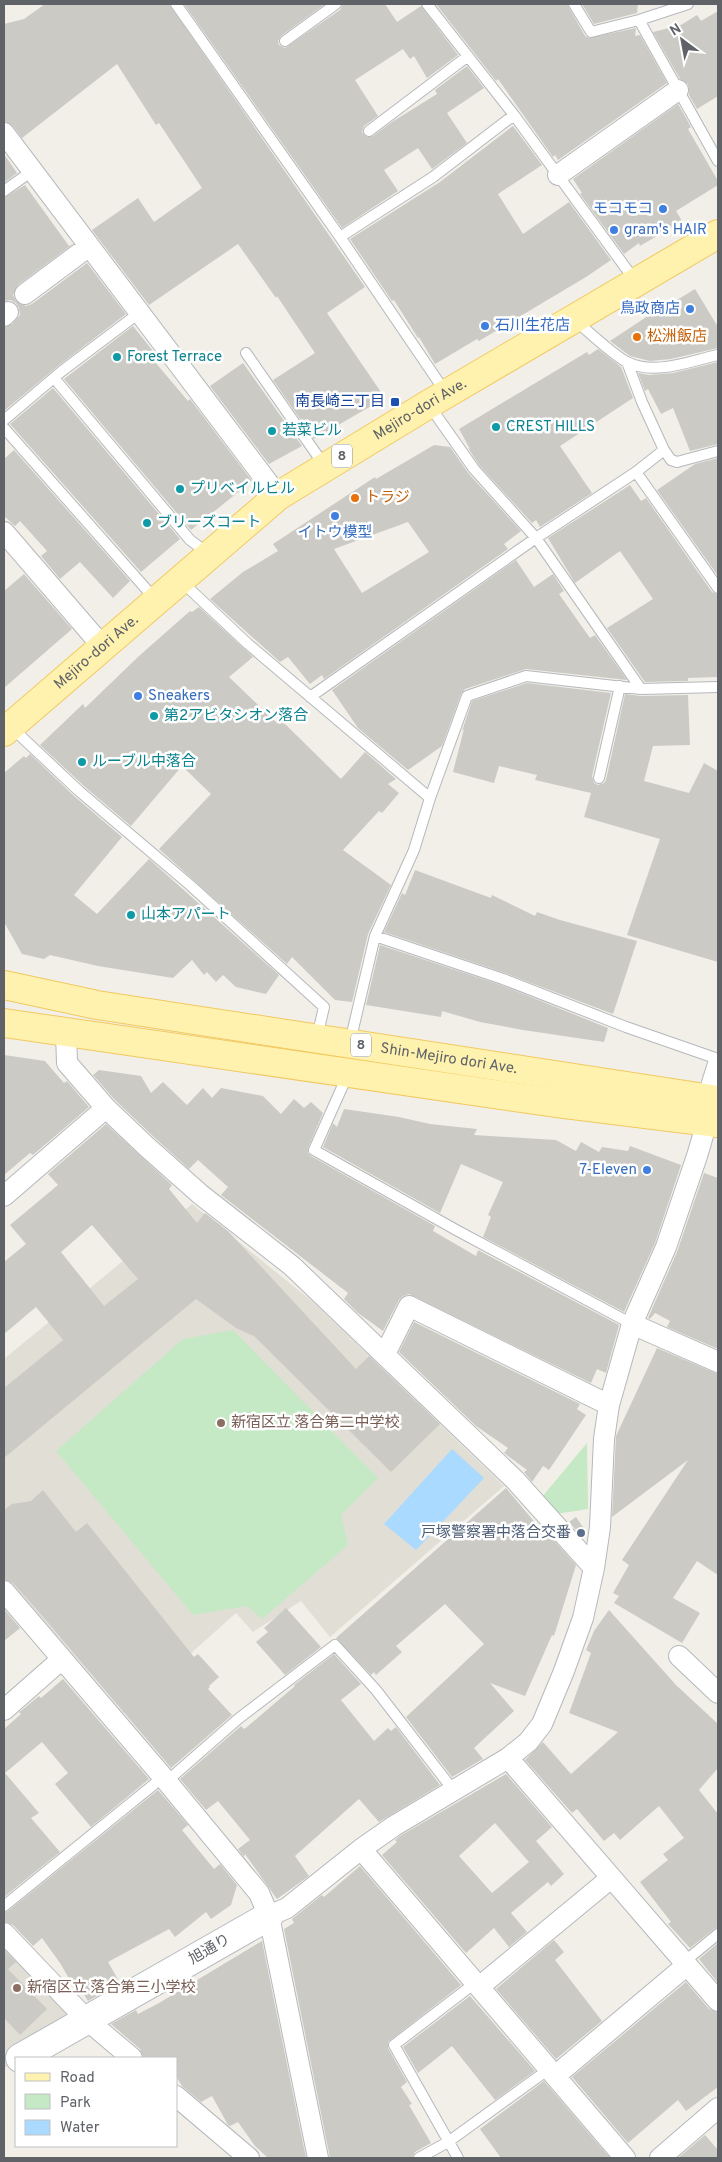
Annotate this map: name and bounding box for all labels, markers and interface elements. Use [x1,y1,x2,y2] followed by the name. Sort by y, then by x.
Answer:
[657,15,707,65] north arrow
[667,20,685,40] text: N
[593,200,653,219] place label: モコモコ
[657,203,669,215] marker: モコモコ
[624,221,707,240] place label: gram's HAIR
[608,224,620,236] marker: gram's HAIR
[620,300,680,319] place label: 鳥政商店
[684,303,696,315] marker: 鳥政商店
[495,317,570,336] place label: 石川生花店
[479,320,491,332] marker: 石川生花店
[647,327,707,347] place label: 松洲飯店
[631,331,643,343] marker: 松洲飯店
[127,348,222,367] place label: Forest Terrace
[111,351,123,363] marker: Forest Terrace
[370,374,470,445] street label: Mejiro-dori Ave.
[295,393,385,412] place label: 南長崎三丁目
[389,396,401,408] marker: 南長崎三丁目
[506,418,595,437] place label: CREST HILLS
[490,421,502,433] marker: CREST HILLS
[282,422,342,441] place label: 若菜ビル
[266,425,278,437] marker: 若菜ビル
[332,444,352,468] road number: 8
[190,480,295,499] place label: プリベイルビル
[174,483,186,495] marker: プリベイルビル
[365,489,410,508] place label: トラジ
[349,492,361,504] marker: トラジ
[329,510,341,522] marker: イトウ模型
[157,514,261,533] place label: ブリーズコート
[141,517,153,529] marker: ブリーズコート
[297,524,373,543] place label: イトウ模型
[50,611,143,694] street label: Mejiro-dori Ave.
[148,687,210,706] place label: Sneakers
[132,690,144,702] marker: Sneakers
[164,707,308,726] place label: 第2アビタシオン落合
[148,710,160,722] marker: 第2アビタシオン落合
[92,753,196,772] place label: ルーブル中落合
[76,756,88,768] marker: ルーブル中落合
[141,906,231,925] place label: 山本アパート
[125,909,137,921] marker: 山本アパート
[351,1034,371,1056] road number: 8
[379,1039,519,1079] street label: Shin-Mejiro dori Ave.
[579,1161,637,1180] place label: 7-Eleven
[641,1164,653,1176] marker: 7-Eleven
[231,1414,400,1433] place label: 新宿区立 落合第二中学校
[215,1417,227,1429] marker: 新宿区立 落合第二中学校
[421,1524,571,1543] place label: 戸塚警察署中落合交番
[575,1527,587,1539] marker: 戸塚警察署中落合交番
[186,1931,234,1969] street label: 旭通り
[27,1979,196,1998] place label: 新宿区立 落合第三小学校
[11,1982,23,1994] marker: 新宿区立 落合第三小学校
[15,2057,178,2147] legend
[60,2069,95,2088] text: Road
[60,2094,91,2113] text: Park
[60,2119,100,2138] text: Water

